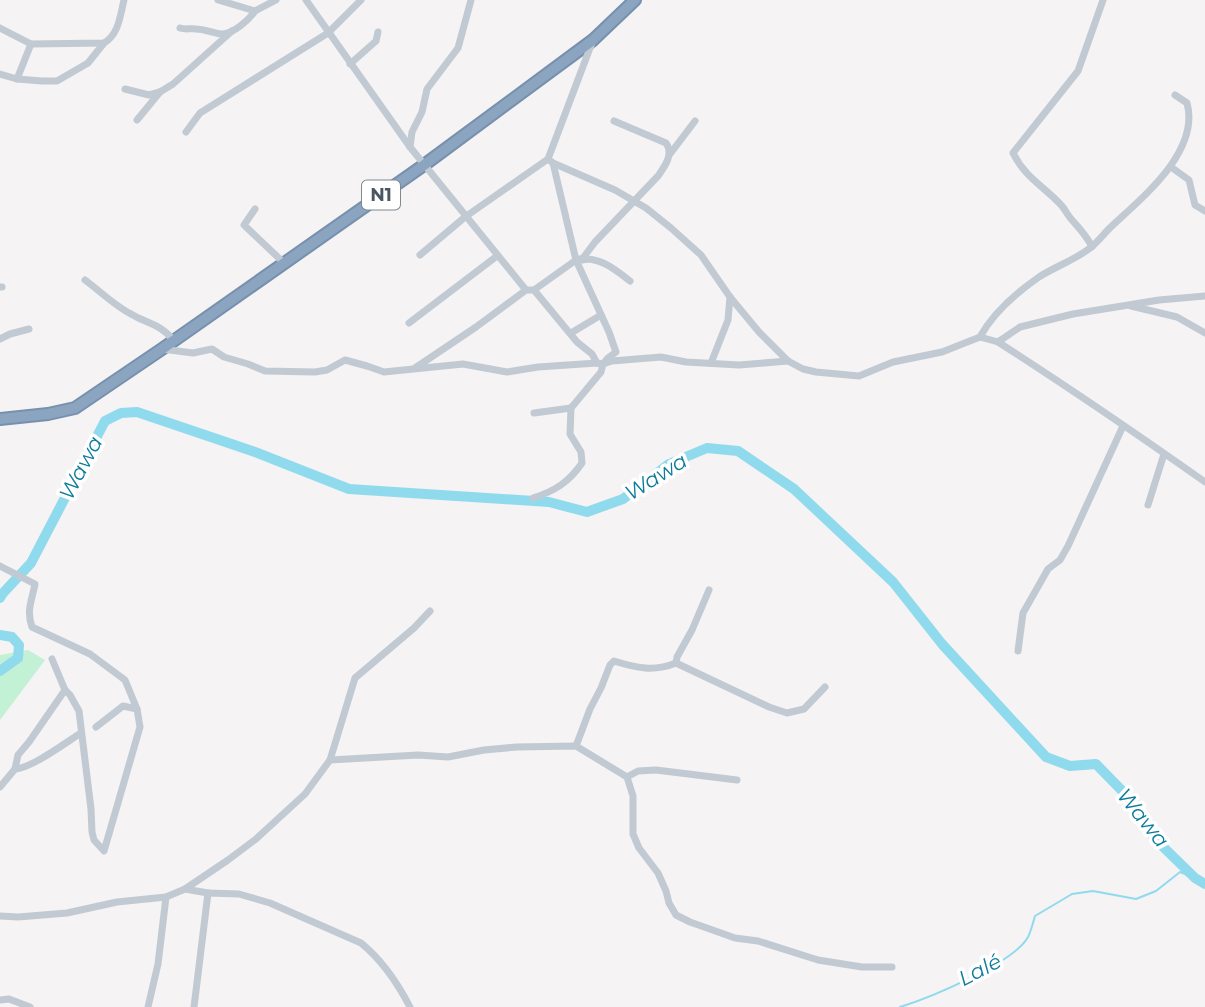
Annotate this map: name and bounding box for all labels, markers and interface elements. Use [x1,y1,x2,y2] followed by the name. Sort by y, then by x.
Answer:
[362,180,400,210] road number: N1
[53,432,108,504] water label: Wawa
[620,448,691,505] water label: Wawa
[1112,783,1175,852] water label: Wawa
[954,948,1005,991] water label: Lalé

